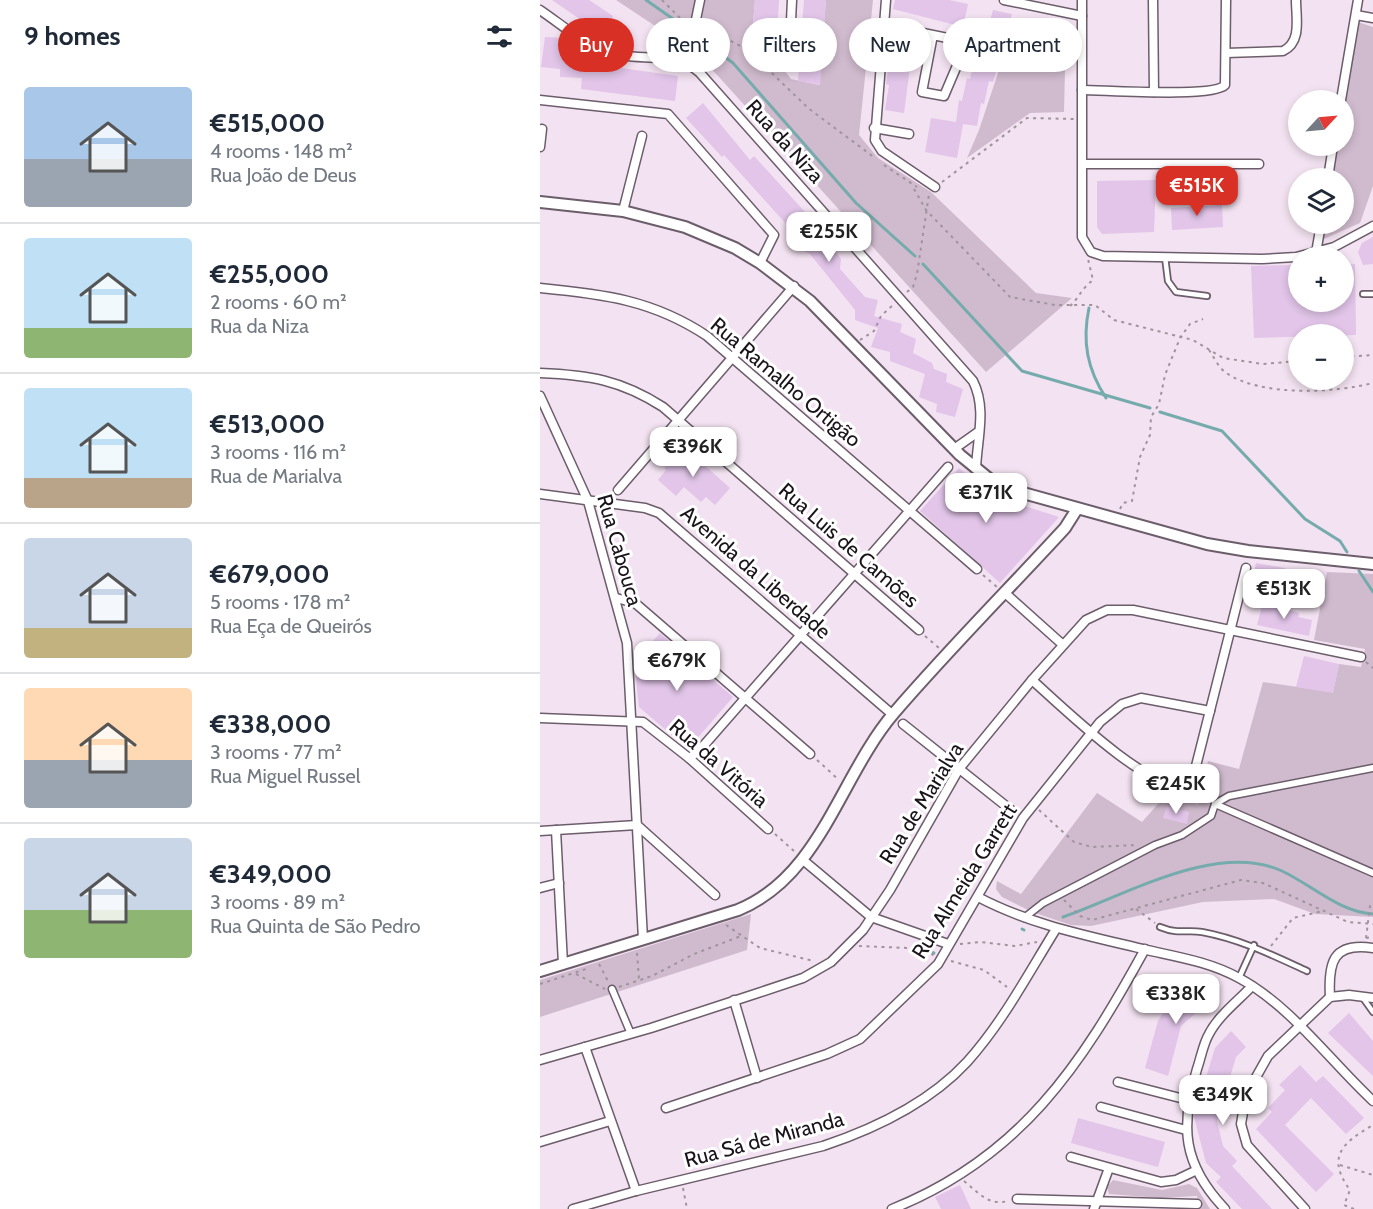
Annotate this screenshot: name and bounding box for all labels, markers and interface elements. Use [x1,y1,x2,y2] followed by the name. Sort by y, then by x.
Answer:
[558,18,634,72] chip: Buy
[646,18,730,72] chip: Rent
[742,18,837,72] chip: Filters
[849,18,931,72] chip: New
[943,18,1082,72] chip: Apartment
[24,20,121,52] text: 9 homes
[483,20,516,53] icon: filters
[1288,90,1354,156] north arrow
[1288,90,1354,390] map controls
[741,94,829,188] street label: Rua da Niza
[210,107,325,139] text: €515,000
[72,111,144,183] icon: home
[210,139,353,163] text: 4 rooms · 148 m²
[210,163,357,187] text: Rua João de Deus
[1155,166,1239,217] pin: €515K
[1288,168,1354,234] button: layers
[1170,173,1224,197] text: €515K
[787,212,871,263] pin: €255K
[800,219,858,243] text: €255K
[1288,246,1354,312] button: +
[210,258,329,290] text: €255,000
[72,262,144,334] icon: home
[210,290,347,314] text: 2 rooms · 60 m²
[706,312,866,452] street label: Rua Ramalho Ortigão
[210,314,309,338] text: Rua da Niza
[1288,324,1354,390] button: −
[210,408,325,440] text: €513,000
[72,412,144,484] icon: home
[651,427,735,478] pin: €396K
[664,434,722,458] text: €396K
[210,440,346,464] text: 3 rooms · 116 m²
[210,464,342,488] text: Rua de Marialva
[944,473,1028,524] pin: €371K
[774,477,924,613] street label: Rua Luis de Camões
[959,480,1013,504] text: €371K
[592,491,648,609] street label: Rua Cabouca
[676,500,836,644] street label: Avenida da Liberdade
[210,558,330,590] text: €679,000
[72,562,144,634] icon: home
[1242,569,1326,620] pin: €513K
[1257,576,1311,600] text: €513K
[210,590,350,614] text: 5 rooms · 178 m²
[210,614,372,638] text: Rua Eça de Queirós
[635,641,719,692] pin: €679K
[648,648,706,672] text: €679K
[210,708,331,740] text: €338,000
[72,712,144,784] icon: home
[665,713,773,813] street label: Rua da Vitória
[874,738,968,868] street label: Rua de Marialva
[210,740,342,764] text: 3 rooms · 77 m²
[210,764,360,788] text: Rua Miguel Russel
[1134,764,1218,815] pin: €245K
[1146,771,1206,795] text: €245K
[906,799,1022,963] street label: Rua Almeida Garrett
[210,858,332,890] text: €349,000
[72,862,144,934] icon: home
[210,890,345,914] text: 3 rooms · 89 m²
[210,914,420,938] text: Rua Quinta de São Pedro
[1134,974,1218,1025] pin: €338K
[1147,981,1206,1005] text: €338K
[1181,1075,1265,1126] pin: €349K
[1193,1082,1253,1106] text: €349K
[682,1106,846,1172] street label: Rua Sá de Miranda

